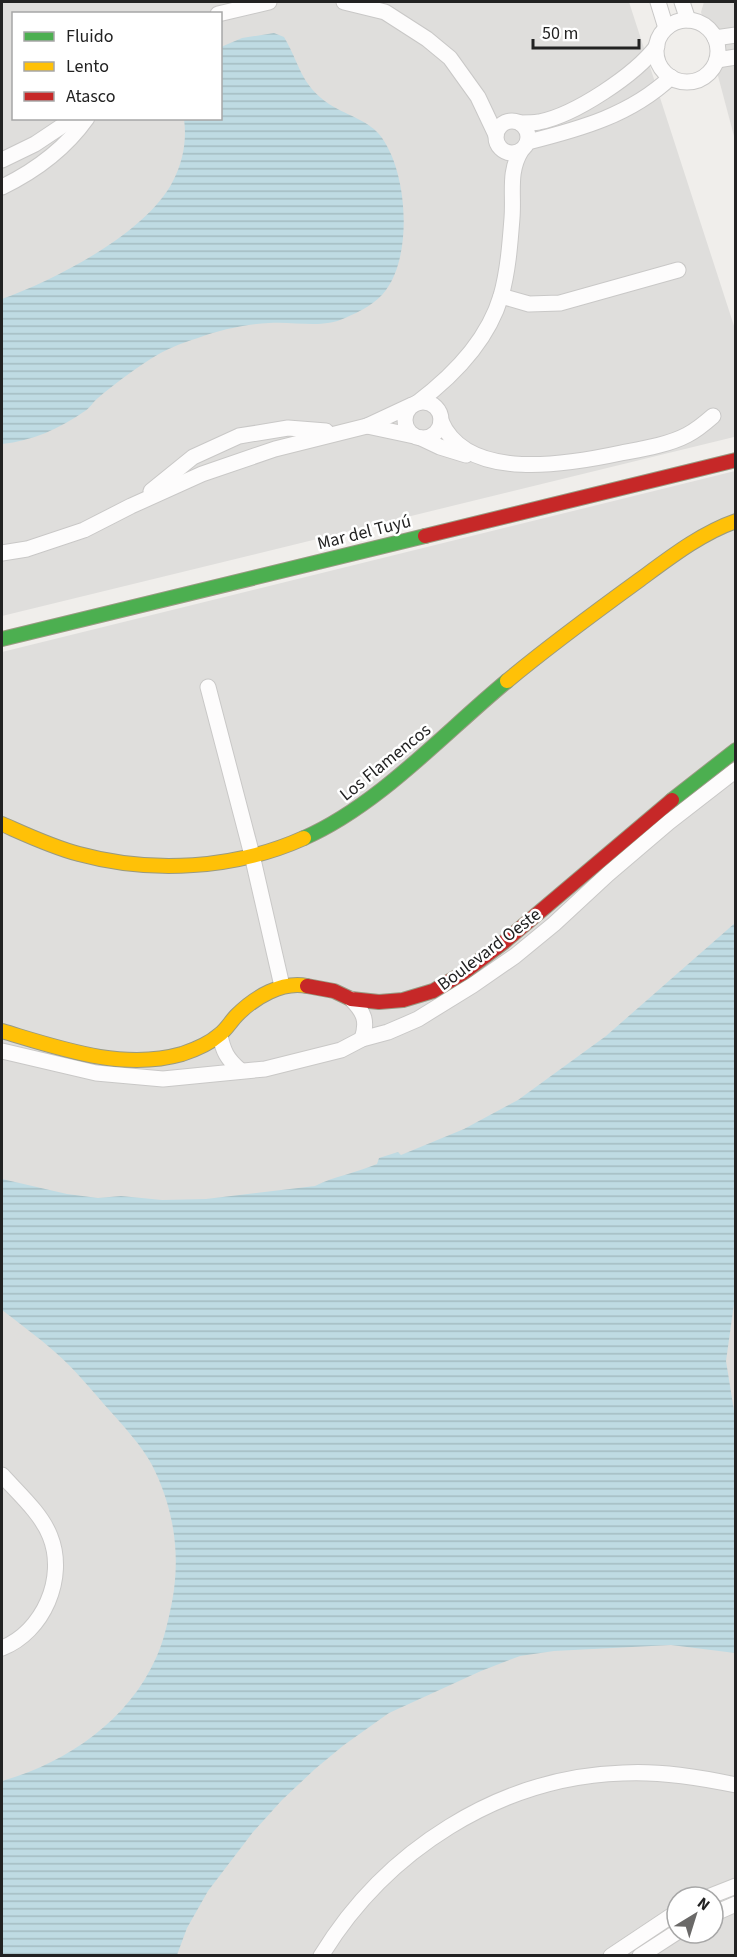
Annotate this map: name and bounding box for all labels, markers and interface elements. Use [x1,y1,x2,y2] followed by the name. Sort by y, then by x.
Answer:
[12,12,222,120] legend
[533,12,640,50] scale bar
[542,21,578,46] text: 50 m
[66,24,113,49] text: Fluido
[66,54,109,79] text: Lento
[66,84,115,109] text: Atasco
[315,509,414,556] street label: Mar del Tuyú
[334,718,436,807] street label: Los Flamencos
[433,902,546,997] street label: Boulevard Oeste
[665,1885,725,1945] north arrow
[693,1892,715,1916] text: N

